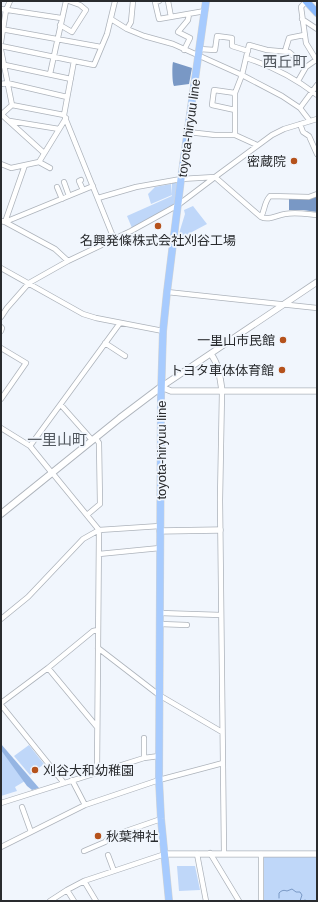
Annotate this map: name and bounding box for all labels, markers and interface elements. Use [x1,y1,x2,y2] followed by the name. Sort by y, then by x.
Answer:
[262,53,308,70] district label: 西丘町
[175,78,203,178] street label: toyota-hiryuu line
[247,154,286,169] place label: 密蔵院
[289,156,299,166] marker: 密蔵院
[153,221,163,231] marker: 名興発條株式会社刈谷工場
[80,233,236,248] place label: 名興発條株式会社刈谷工場
[197,333,275,348] place label: 一里山市民館
[278,335,288,345] marker: 一里山市民館
[170,363,274,378] place label: トヨタ車体体育館
[277,365,287,375] marker: トヨタ車体体育館
[154,401,169,500] street label: toyota-hiryuu line
[27,431,87,448] district label: 一里山町
[43,763,134,778] place label: 刈谷大和幼稚園
[30,765,40,775] marker: 刈谷大和幼稚園
[106,829,158,844] place label: 秋葉神社
[93,831,103,841] marker: 秋葉神社

